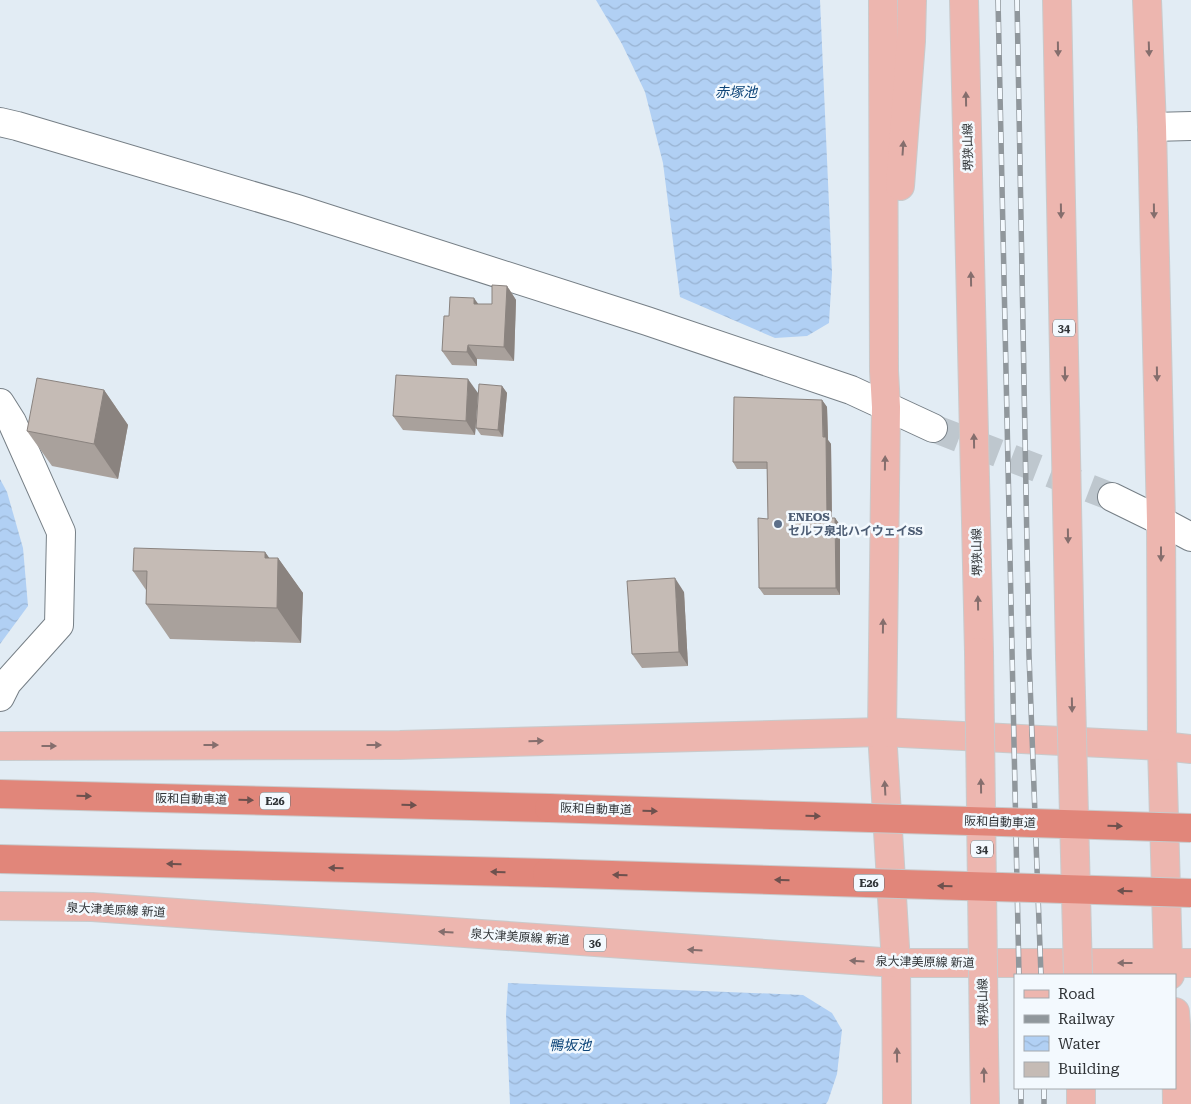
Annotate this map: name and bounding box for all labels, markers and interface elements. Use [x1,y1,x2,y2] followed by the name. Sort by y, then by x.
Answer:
[1054,41,1062,57] one-way arrow
[1145,41,1153,57] one-way arrow
[715,84,759,100] water label: 赤塚池
[962,90,970,106] one-way arrow
[961,123,975,171] street label: 堺狭山線
[899,140,907,156] one-way arrow
[1057,203,1065,219] one-way arrow
[1150,203,1158,219] one-way arrow
[966,270,974,286] one-way arrow
[1053,319,1075,336] road number: 34
[1061,366,1069,382] one-way arrow
[1154,366,1162,382] one-way arrow
[970,433,978,449] one-way arrow
[881,455,889,471] one-way arrow
[788,510,923,538] place label: ENEOS セルフ泉北ハイウェイSS
[772,518,784,530] marker: ENEOS セルフ泉北ハイウェイSS
[970,528,984,576] street label: 堺狭山線
[1064,528,1072,544] one-way arrow
[1157,546,1165,562] one-way arrow
[974,595,982,611] one-way arrow
[879,617,887,633] one-way arrow
[1068,697,1076,713] one-way arrow
[528,737,544,745] one-way arrow
[203,741,219,749] one-way arrow
[366,741,382,749] one-way arrow
[41,742,57,750] one-way arrow
[977,778,985,794] one-way arrow
[881,780,889,796] one-way arrow
[155,791,227,807] street label: 阪和自動車道
[260,792,290,809] road number: E26
[76,793,92,801] one-way arrow
[238,797,254,805] one-way arrow
[401,801,417,809] one-way arrow
[560,801,632,817] street label: 阪和自動車道
[642,808,658,816] one-way arrow
[805,813,821,821] one-way arrow
[964,814,1036,830] street label: 阪和自動車道
[1107,822,1123,830] one-way arrow
[971,841,993,858] road number: 34
[165,859,181,867] one-way arrow
[328,864,344,872] one-way arrow
[490,868,506,876] one-way arrow
[612,871,628,879] one-way arrow
[854,874,884,891] road number: E26
[774,876,790,884] one-way arrow
[937,881,953,889] one-way arrow
[1117,887,1133,895] one-way arrow
[66,900,166,920] street label: 泉大津美原線 新道
[470,927,570,947] street label: 泉大津美原線 新道
[438,928,454,936] one-way arrow
[584,934,606,951] road number: 36
[687,945,703,953] one-way arrow
[875,954,975,970] street label: 泉大津美原線 新道
[849,956,865,964] one-way arrow
[1117,959,1133,967] one-way arrow
[1014,974,1176,1089] legend
[976,978,990,1026] street label: 堺狭山線
[1058,985,1095,1003] text: Road
[1058,1010,1115,1028] text: Railway
[1058,1035,1100,1053] text: Water
[549,1037,593,1053] water label: 鴨坂池
[893,1047,901,1063] one-way arrow
[1058,1060,1120,1078] text: Building
[980,1066,988,1082] one-way arrow

